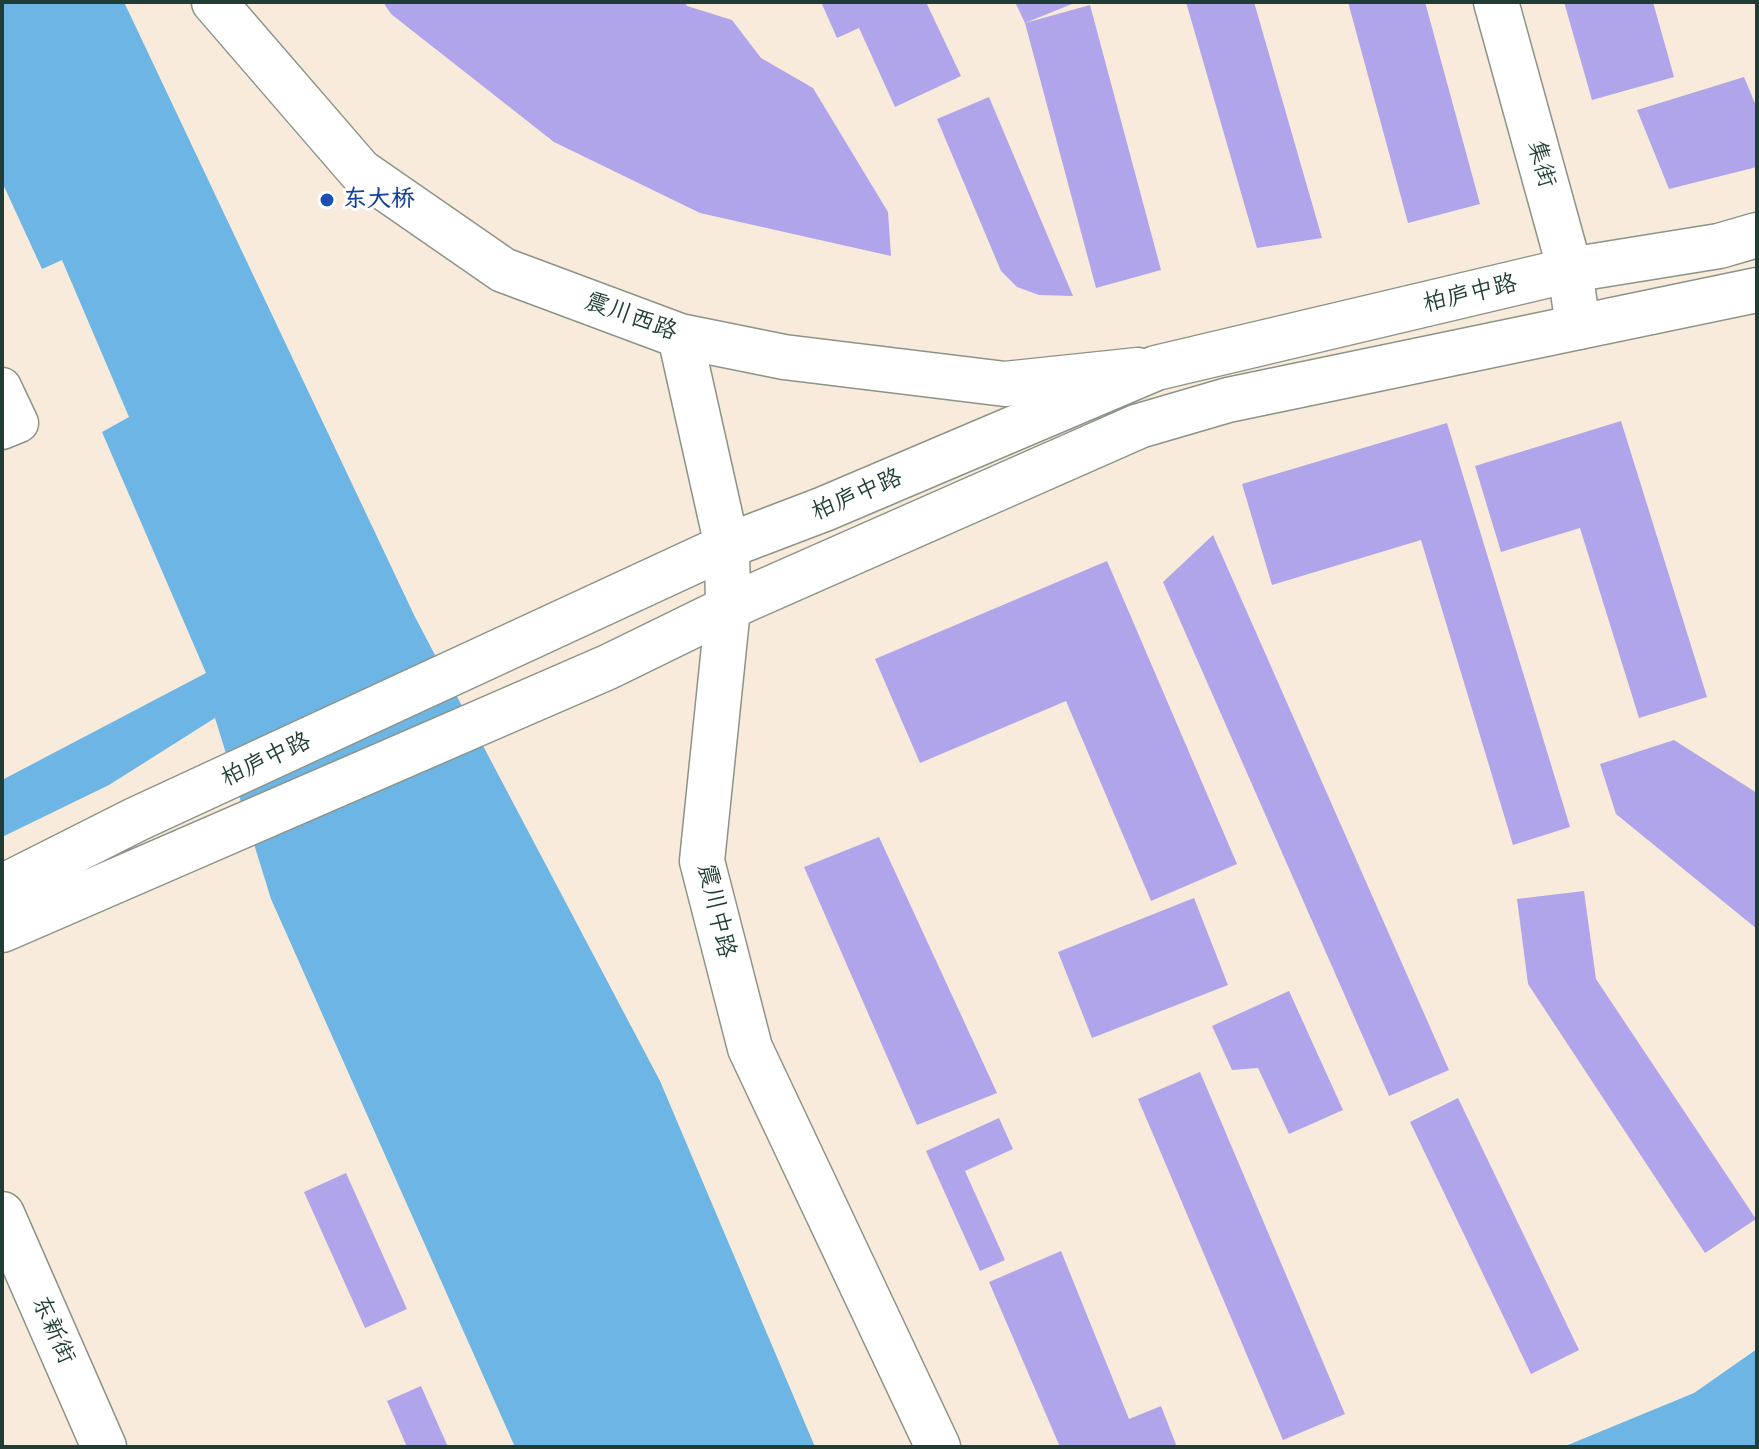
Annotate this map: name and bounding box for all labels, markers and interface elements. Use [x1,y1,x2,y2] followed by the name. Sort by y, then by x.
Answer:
[1521,137,1561,191] street label: 集街
[343,186,415,214] place label: 东大桥
[318,191,336,209] marker: 东大桥
[1420,269,1520,319] street label: 柏庐中路
[581,287,681,347] street label: 震川西路
[807,463,907,527] street label: 柏庐中路
[216,727,316,793] street label: 柏庐中路
[691,861,741,961] street label: 震川中路
[25,1291,81,1369] street label: 东新街

